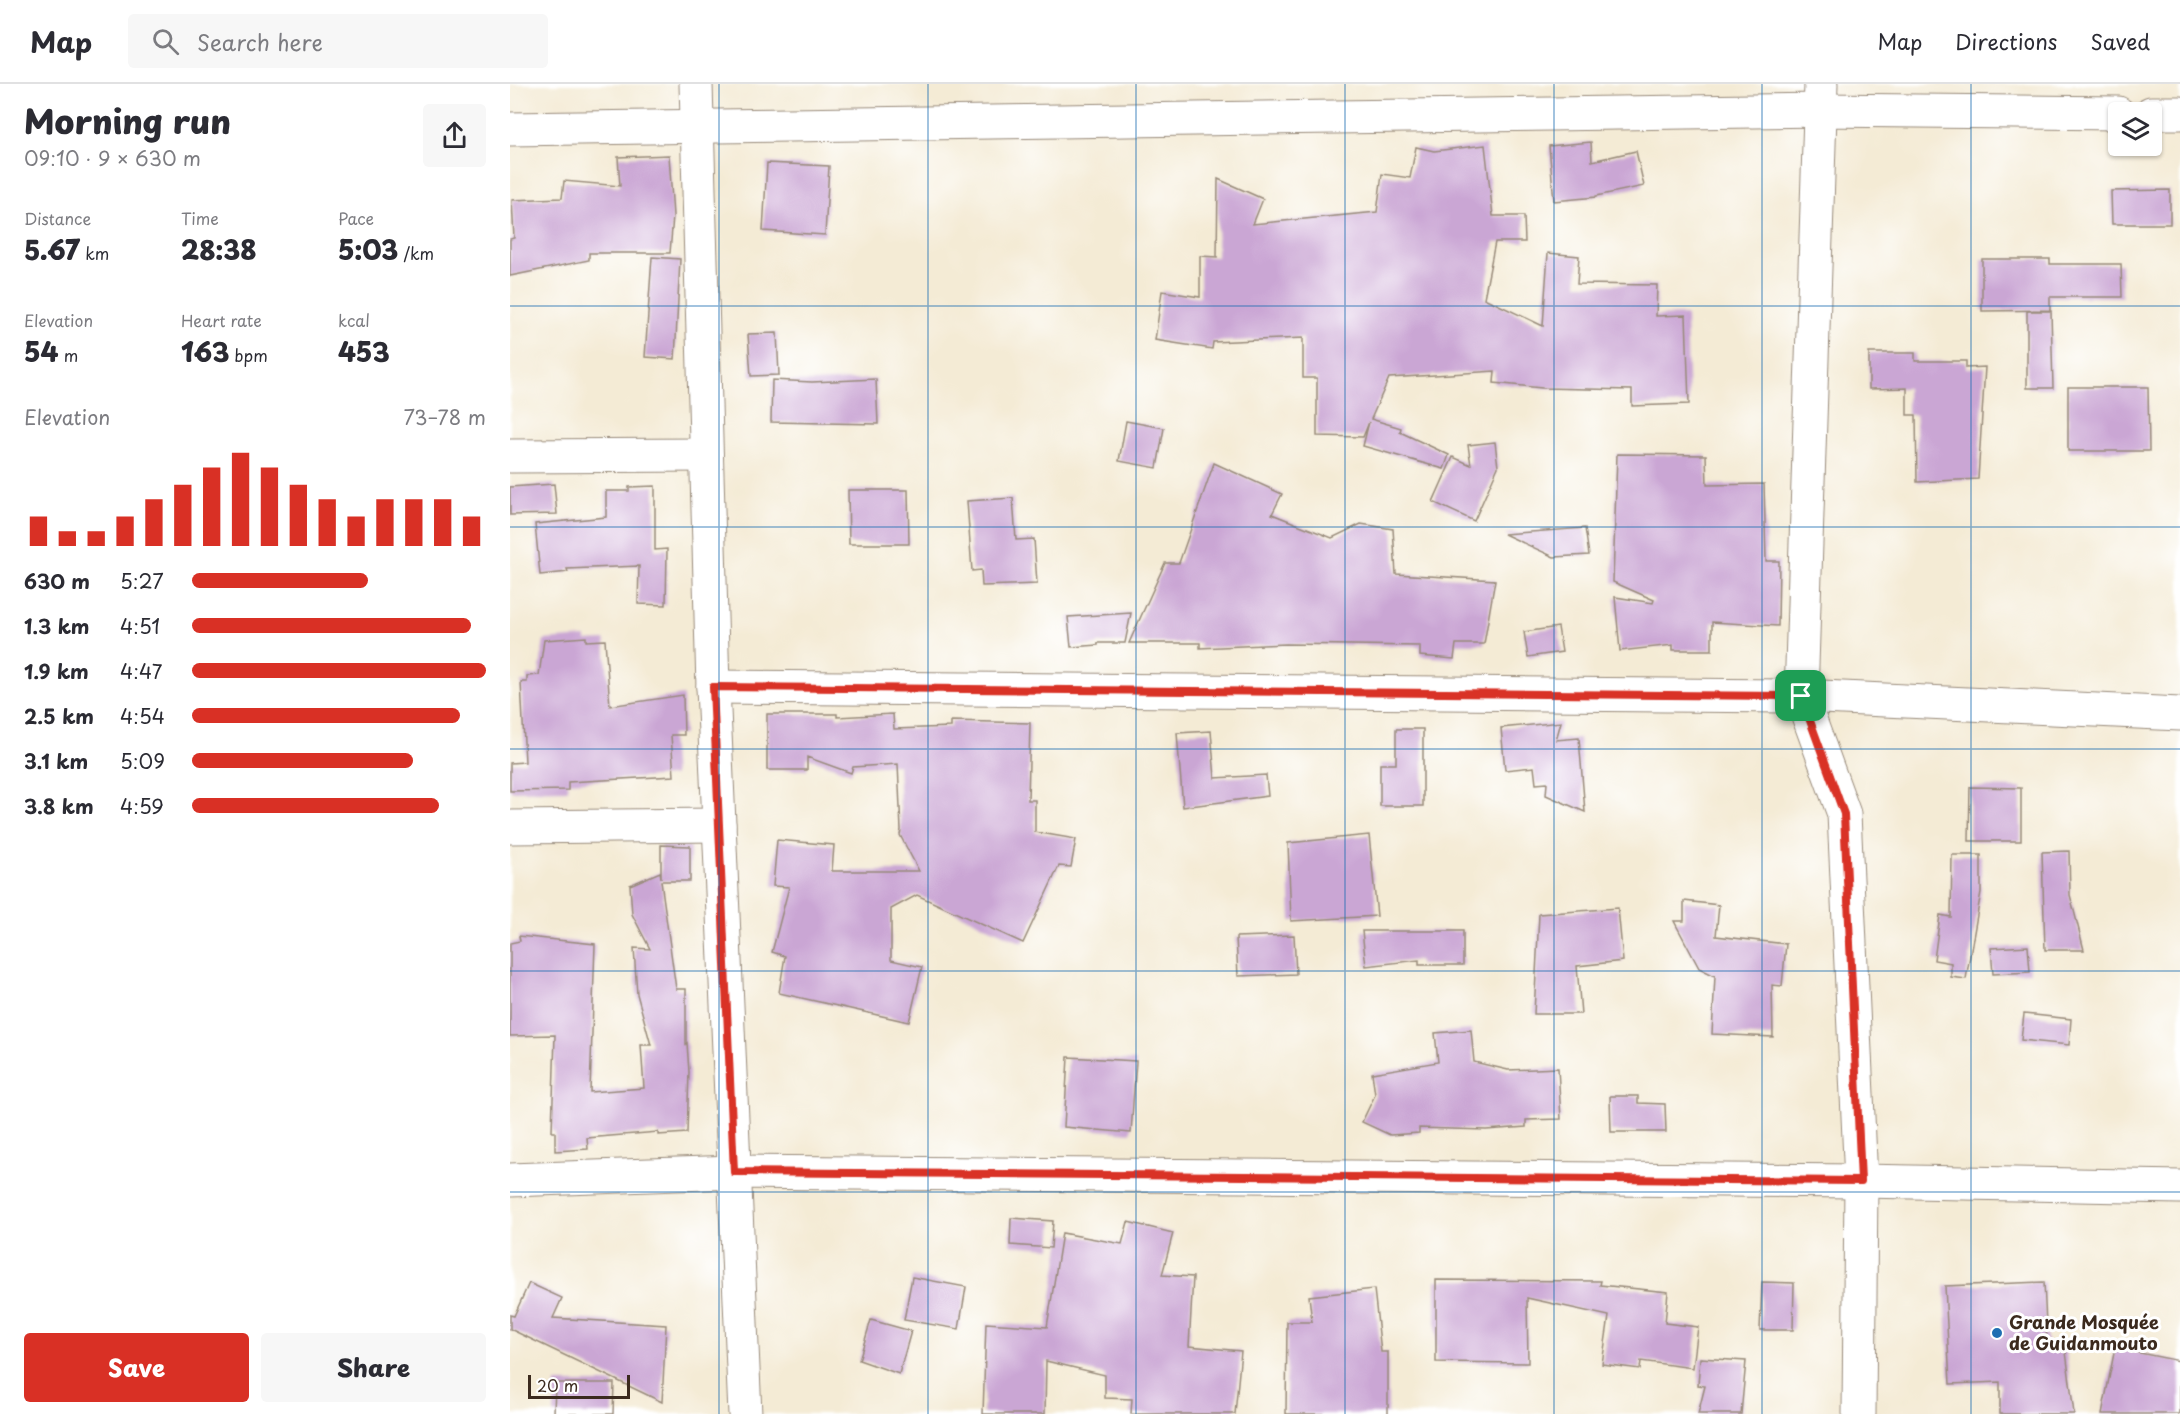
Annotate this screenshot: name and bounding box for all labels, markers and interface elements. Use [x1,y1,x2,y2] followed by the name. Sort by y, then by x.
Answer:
[128,14,548,68] search box
[30,20,92,63] text: Map
[149,25,182,58] icon: search
[197,25,323,58] text: Search here
[1877,25,1922,57] text: Map
[1955,25,2057,57] text: Directions
[2090,25,2150,57] text: Saved
[24,95,231,145] text: Morning run
[2108,102,2162,156] map controls
[2108,102,2162,156] button: layers
[423,104,486,167] button: share
[24,143,201,173] text: 09:10 · 9 × 630 m
[24,206,91,230] text: Distance
[181,206,219,230] text: Time
[338,206,374,230] text: Pace
[24,230,80,269] text: 5.67
[181,230,257,269] text: 28:38
[338,230,398,269] text: 5:03
[80,241,109,265] text: km
[398,241,434,265] text: /km
[24,308,93,332] text: Elevation
[181,308,262,332] text: Heart rate
[338,308,370,332] text: kcal
[24,332,58,371] text: 54
[181,332,229,371] text: 163
[338,332,390,371] text: 453
[58,343,78,367] text: m
[229,343,268,367] text: bpm
[24,402,110,432] text: Elevation
[404,402,486,432] text: 73–78 m
[24,566,90,596] text: 630 m
[120,566,164,596] text: 5:27
[24,611,90,641] text: 1.3 km
[120,611,160,641] text: 4:51
[24,656,89,686] text: 1.9 km
[120,656,162,686] text: 4:47
[1775,670,1826,721] pin
[1784,679,1817,712] icon: arrive
[24,701,94,731] text: 2.5 km
[120,701,165,731] text: 4:54
[24,746,88,776] text: 3.1 km
[120,746,165,776] text: 5:09
[24,791,94,821] text: 3.8 km
[120,791,164,821] text: 4:59
[2009,1308,2159,1356] place label: Grande Mosquée de Guidanmouto
[1990,1326,2004,1340] marker: Grande Mosquée de Guidanmouto
[24,1333,249,1402] button: Save
[261,1333,486,1402] button: Share
[528,1372,630,1400] scale bar
[537,1373,578,1397] text: 20 m

